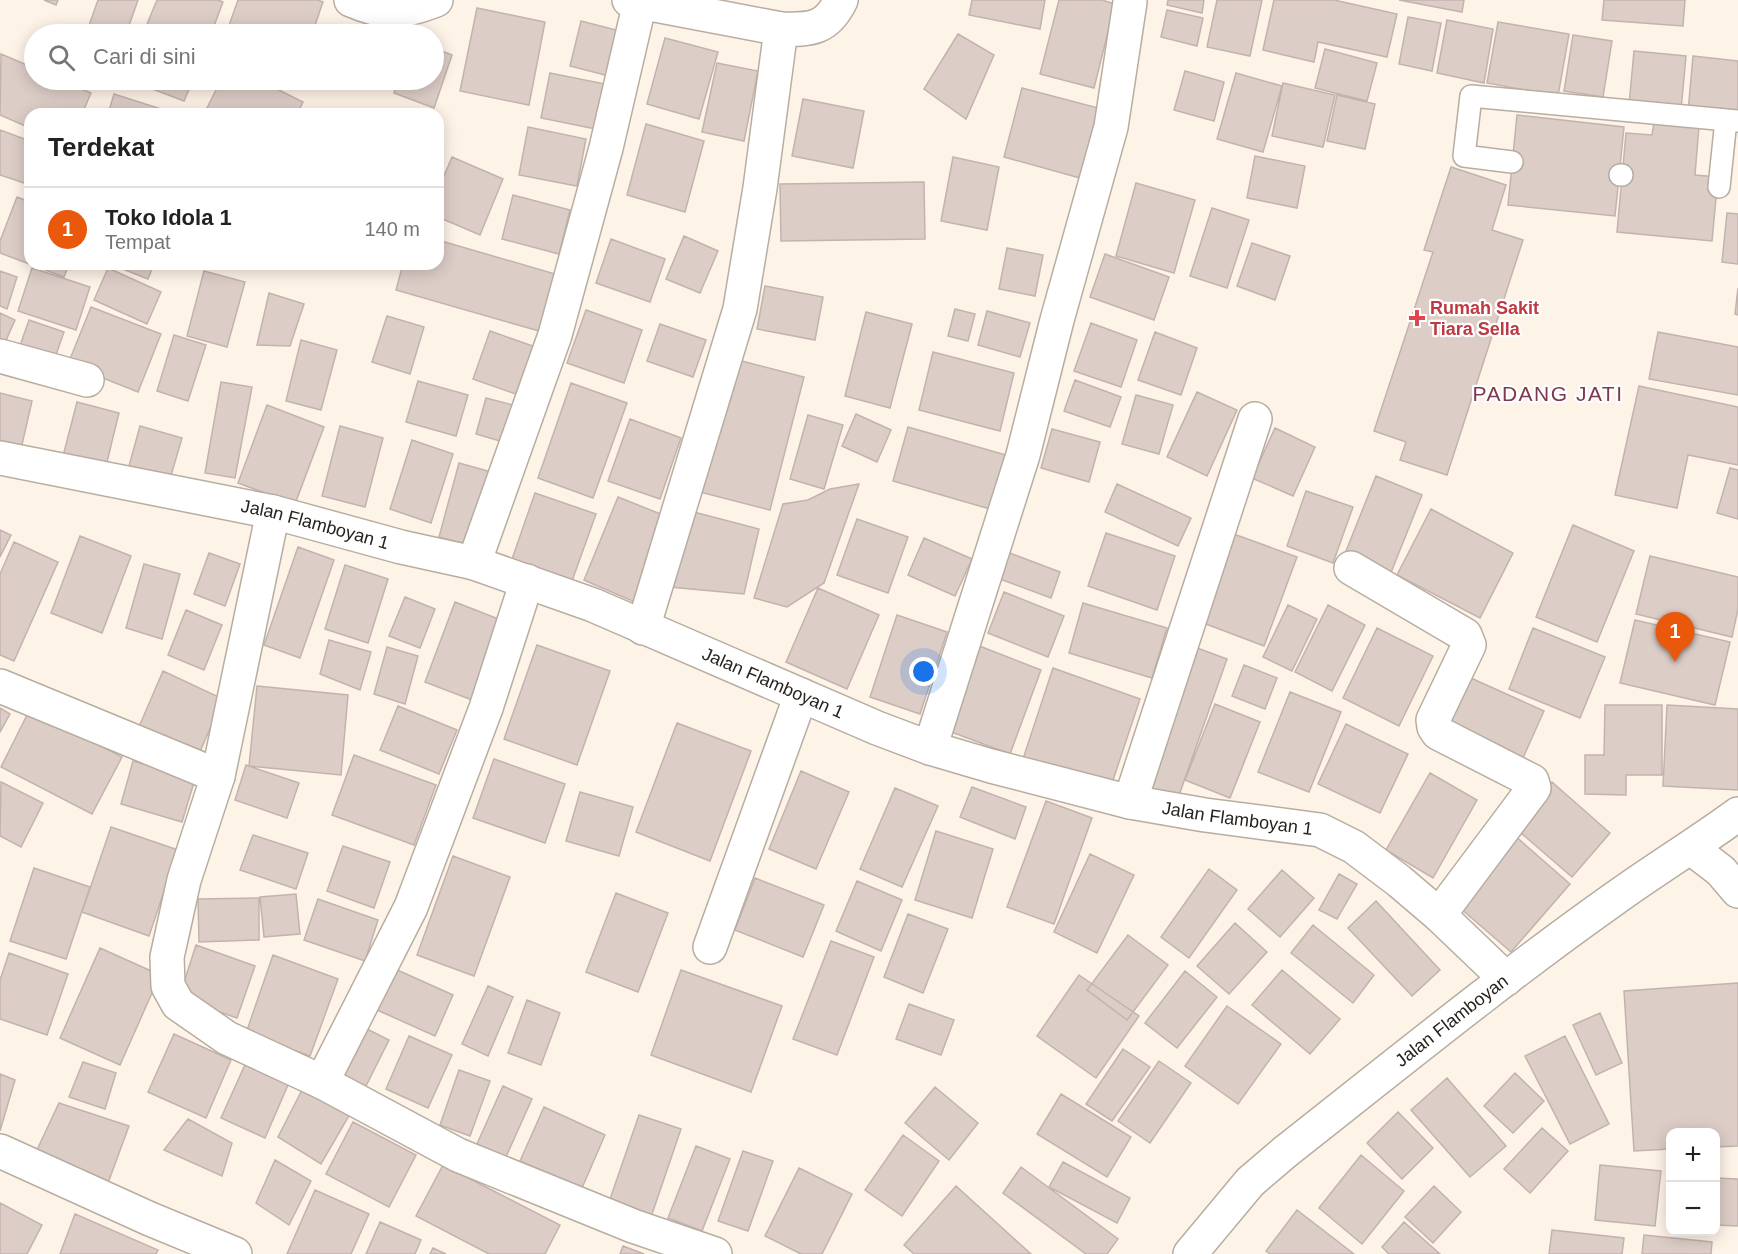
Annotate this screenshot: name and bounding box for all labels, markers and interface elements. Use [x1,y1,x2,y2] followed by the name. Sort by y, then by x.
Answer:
[24,24,444,90] search box
[45,41,78,74] icon: search
[93,44,196,69] text: Cari di sini
[48,132,154,162] text: Terdekat
[105,205,232,230] text: Toko Idola 1
[62,218,73,240] text: 1
[364,218,420,240] text: 140 m
[105,231,171,253] text: Tempat
[1430,298,1539,339] place label: Rumah Sakit Tiara Sella
[1408,309,1426,327] marker: Rumah Sakit Tiara Sella
[1472,382,1624,405] district label: PADANG JATI
[239,496,391,553] street label: Jalan Flamboyan 1
[1656,612,1694,662] pin: 1
[699,644,847,722] street label: Jalan Flamboyan 1
[909,657,938,686] your location
[1160,798,1314,839] street label: Jalan Flamboyan 1
[1391,971,1512,1071] street label: Jalan Flamboyan
[1666,1128,1720,1236] map controls
[1666,1128,1720,1182] button: +
[1666,1182,1720,1236] button: −

